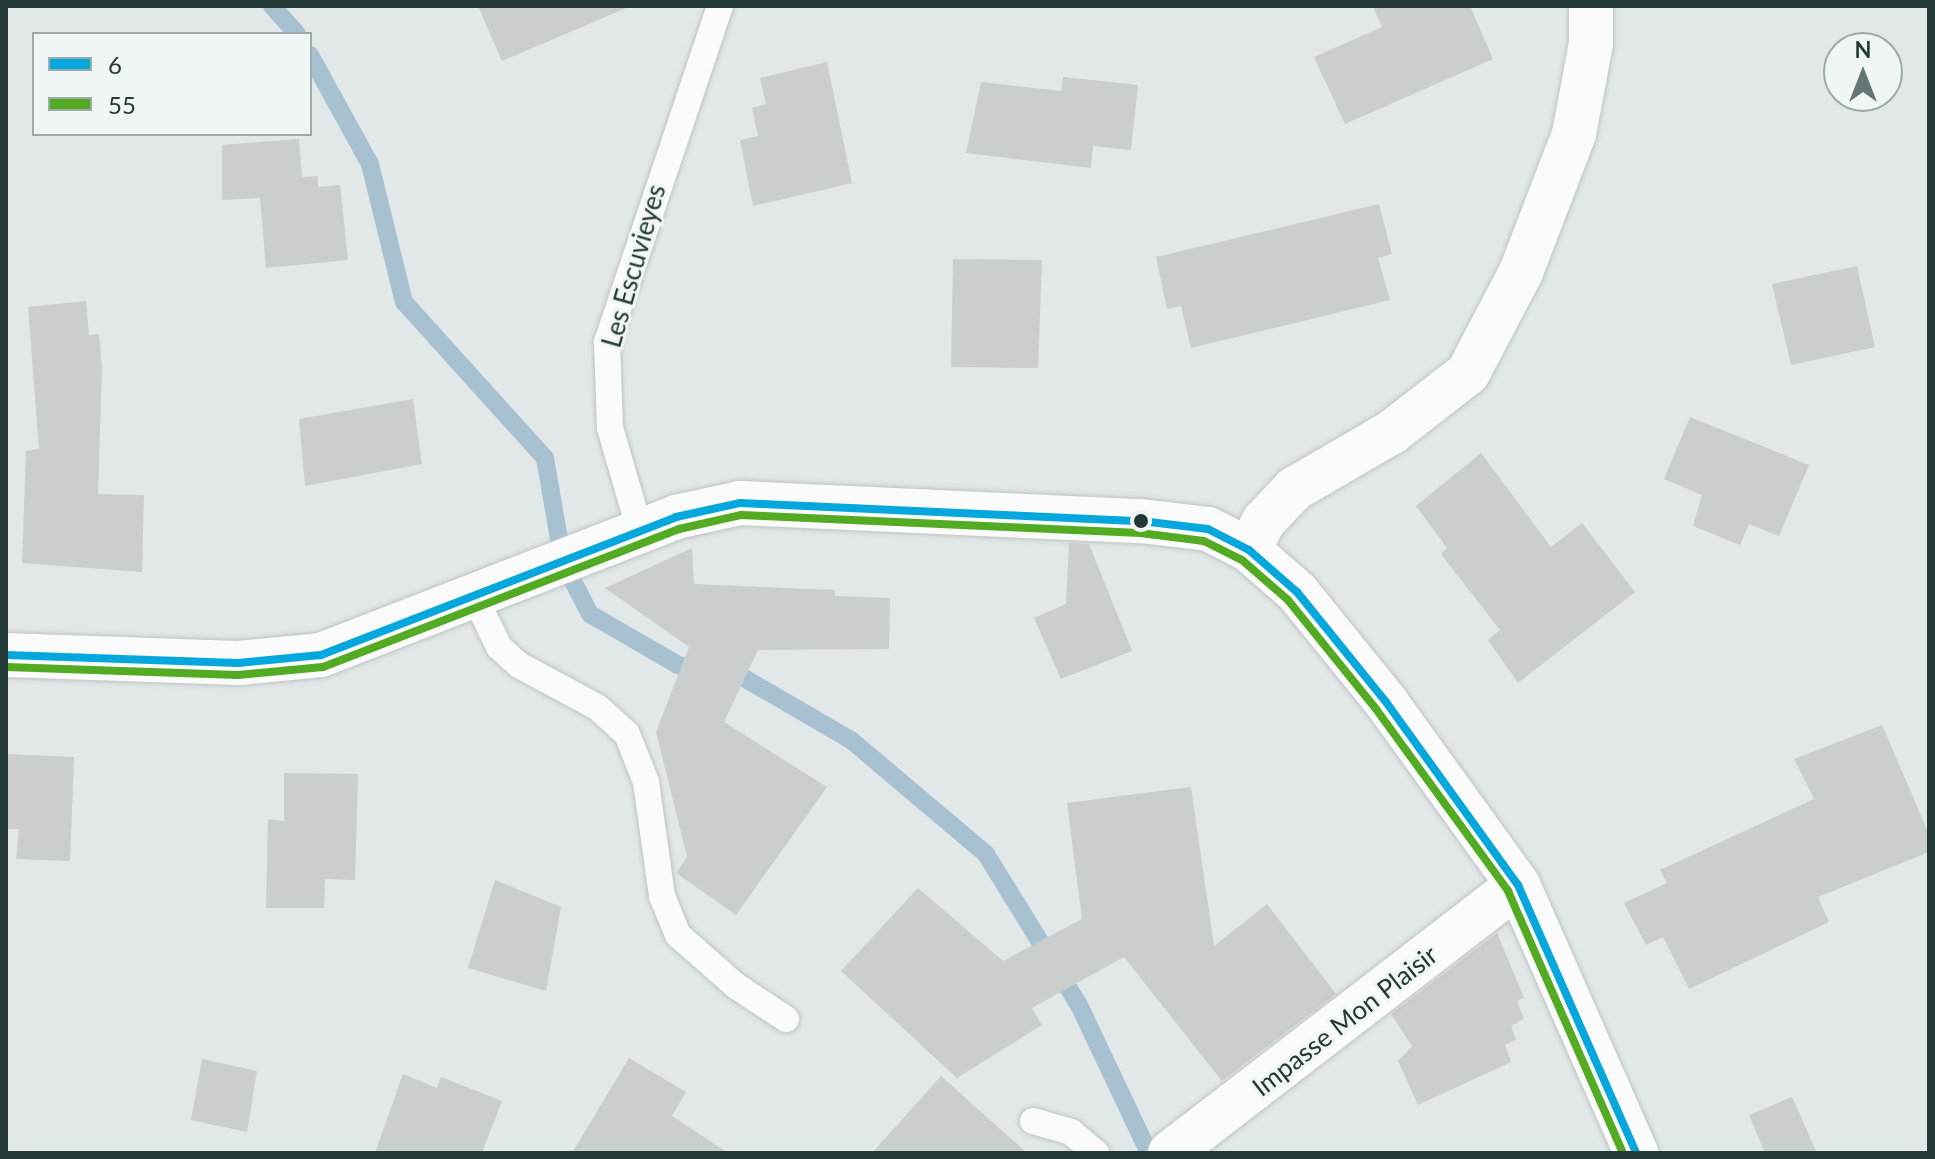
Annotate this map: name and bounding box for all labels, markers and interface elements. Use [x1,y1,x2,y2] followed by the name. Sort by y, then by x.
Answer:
[32,32,312,136] legend
[1823,32,1903,112] north arrow
[1855,36,1871,63] text: N
[108,50,122,79] text: 6
[108,90,136,119] text: 55
[596,181,672,351] street label: Les Escuvieyes
[1133,513,1149,529] unlabelled marker
[1246,939,1444,1103] street label: Impasse Mon Plaisir

